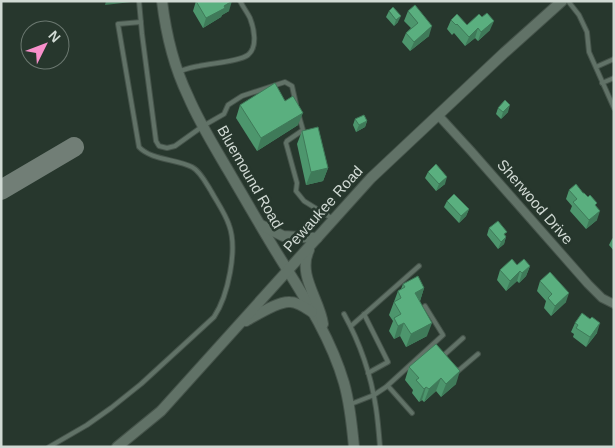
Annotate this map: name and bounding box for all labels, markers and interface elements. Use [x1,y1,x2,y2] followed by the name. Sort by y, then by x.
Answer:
[20,20,70,70] north arrow
[45,27,64,45] text: N
[214,122,287,231] street label: Bluemound Road
[494,156,577,248] street label: Sherwood Drive
[279,162,366,255] street label: Pewaukee Road

